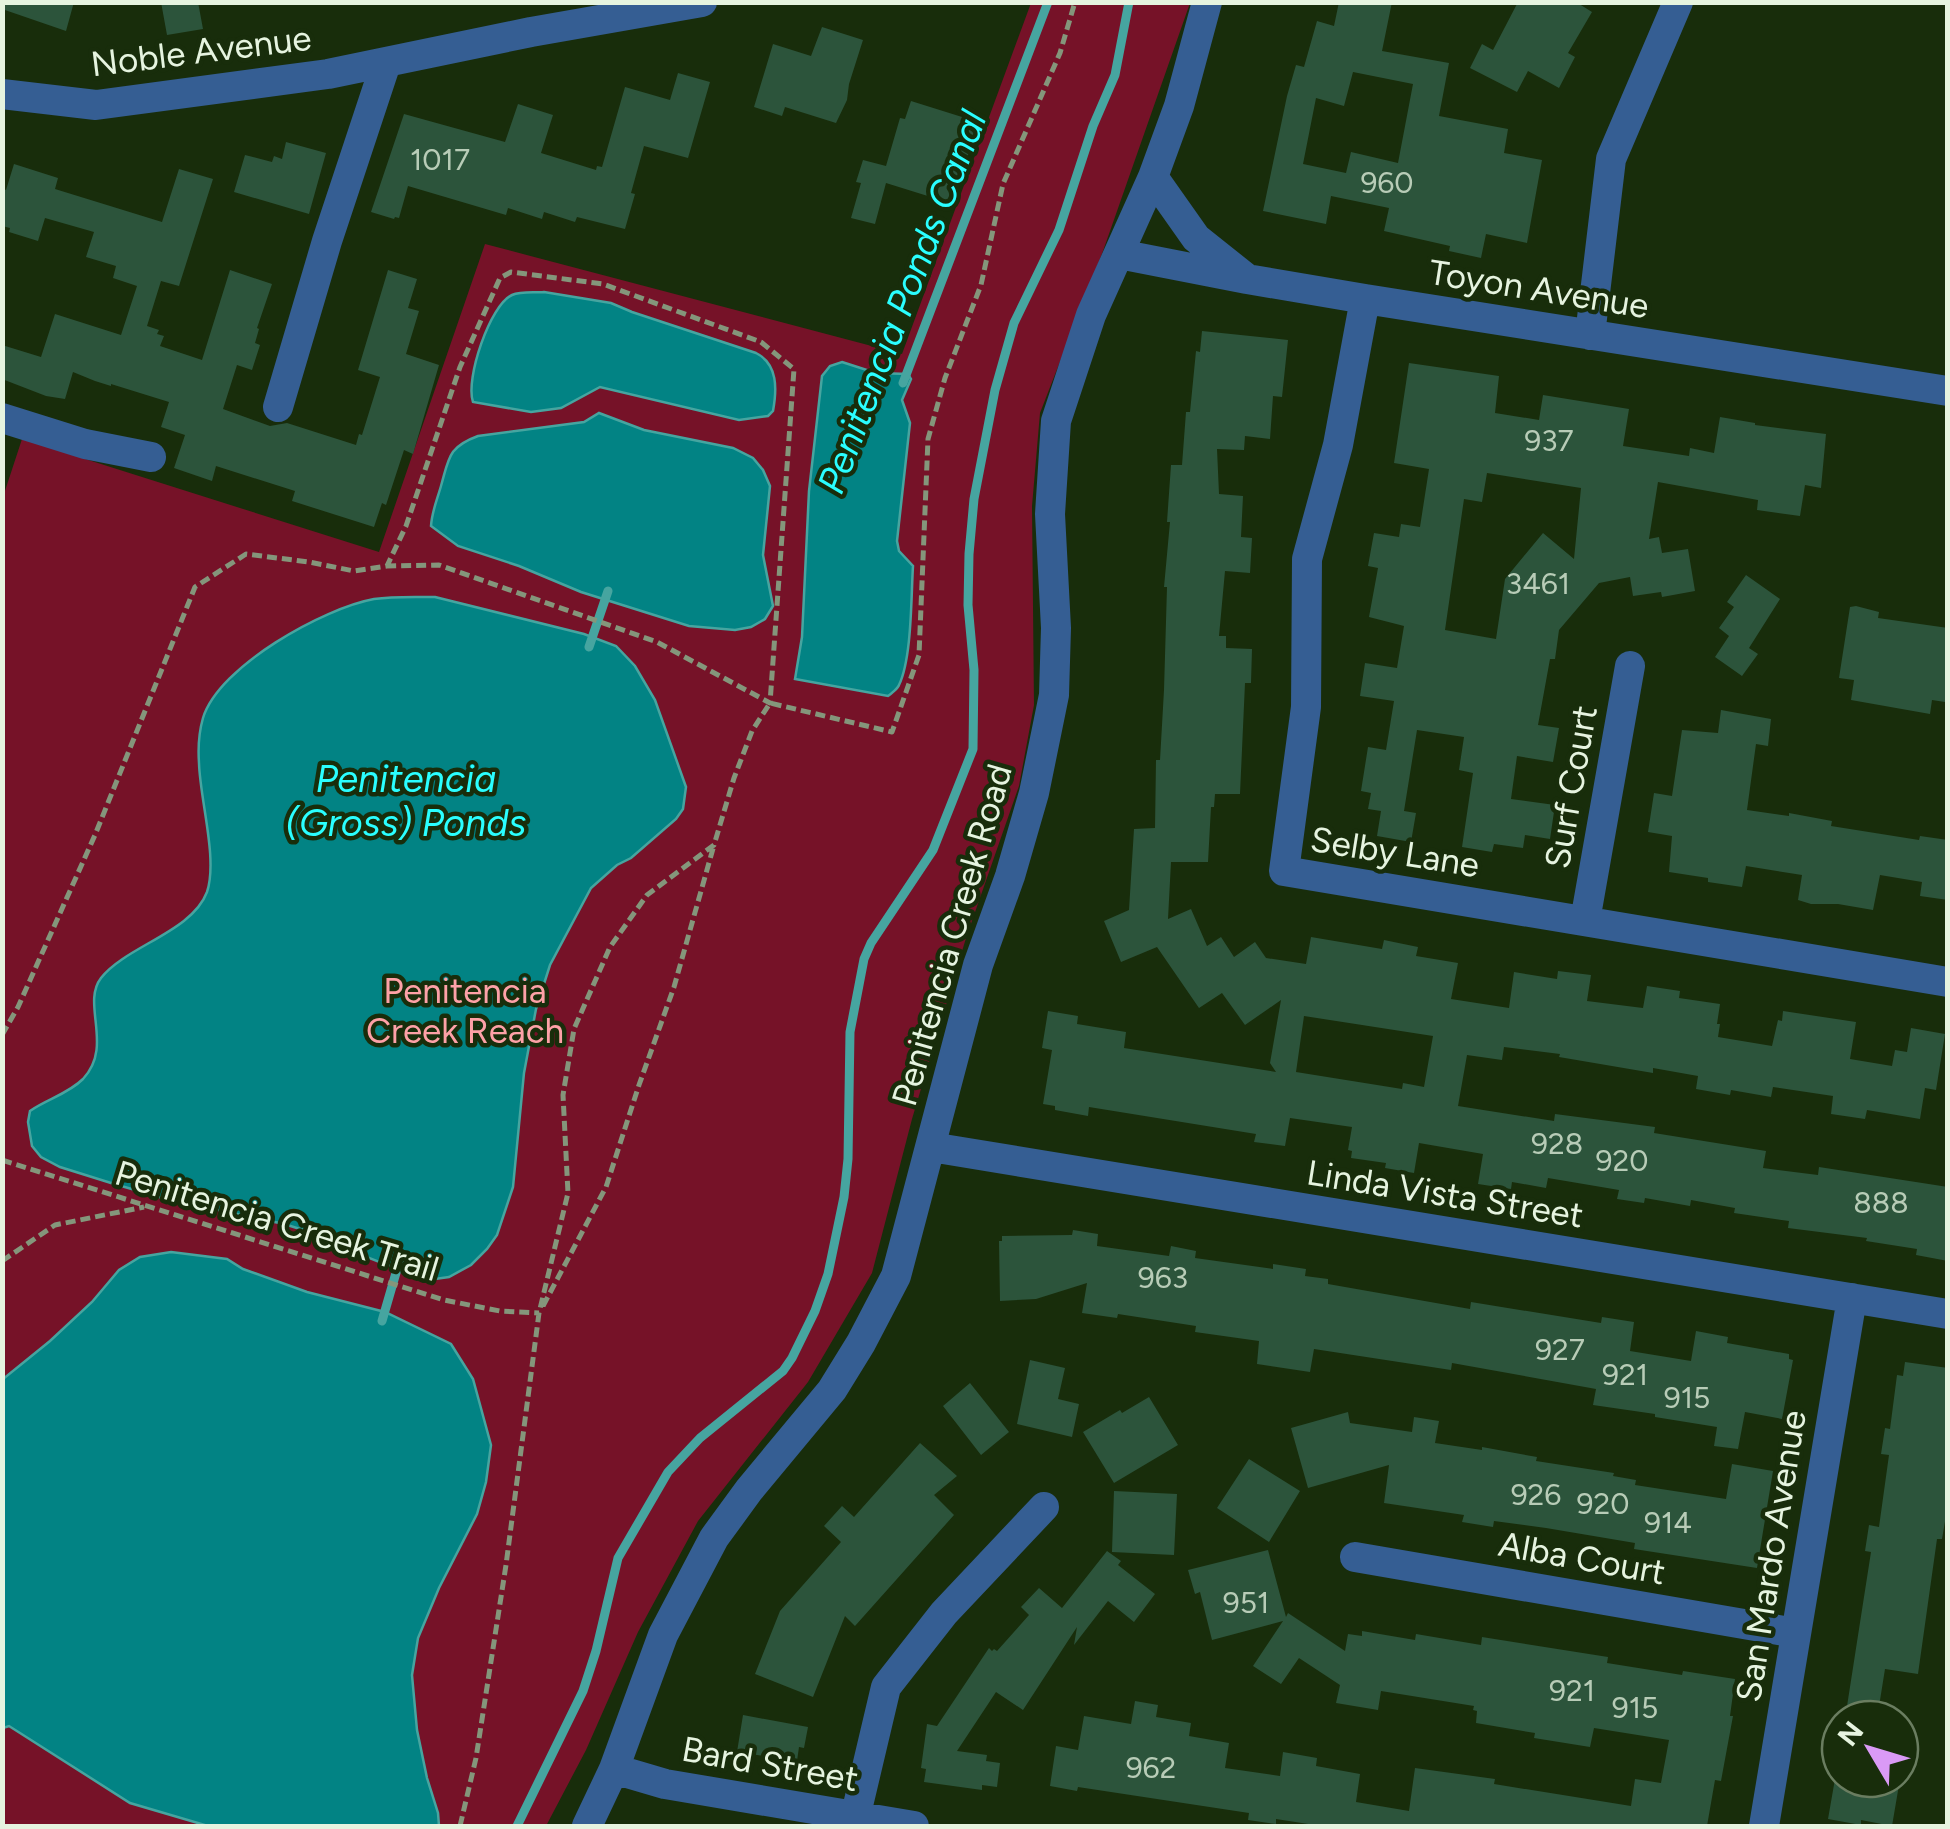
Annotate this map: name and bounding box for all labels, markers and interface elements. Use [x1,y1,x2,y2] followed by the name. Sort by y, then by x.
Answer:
[88,17,314,85] street label: Noble Avenue
[808,104,996,500] water label: Penitencia Ponds Canal
[410,141,470,178] house number: 1017
[1360,164,1414,201] house number: 960
[1426,251,1652,327] street label: Toyon Avenue
[1524,422,1574,459] house number: 937
[1506,565,1570,602] house number: 3461
[1536,702,1606,872] street label: Surf Court
[286,756,527,846] water label: Penitencia (Gross) Ponds
[883,759,1021,1111] street label: Penitencia Creek Road
[1308,818,1482,886] street label: Selby Lane
[366,970,564,1052] park label: Penitencia Creek Reach
[1531,1125,1583,1162] house number: 928
[1596,1142,1648,1179] house number: 920
[1304,1151,1586,1237] street label: Linda Vista Street
[110,1152,444,1290] street label: Penitencia Creek Trail
[1853,1184,1909,1221] house number: 888
[1138,1259,1188,1296] house number: 963
[1535,1331,1585,1368] house number: 927
[1602,1356,1648,1393] house number: 921
[1664,1379,1710,1416] house number: 915
[1727,1407,1815,1705] street label: San Mardo Avenue
[1511,1476,1561,1513] house number: 926
[1577,1485,1629,1522] house number: 920
[1644,1504,1692,1541] house number: 914
[1495,1523,1669,1593] street label: Alba Court
[1223,1584,1269,1621] house number: 951
[1549,1672,1595,1709] house number: 921
[1612,1689,1658,1726] house number: 915
[1820,1699,1920,1799] north arrow
[1830,1715,1870,1753] text: N
[679,1728,861,1800] street label: Bard Street
[1126,1749,1176,1786] house number: 962

